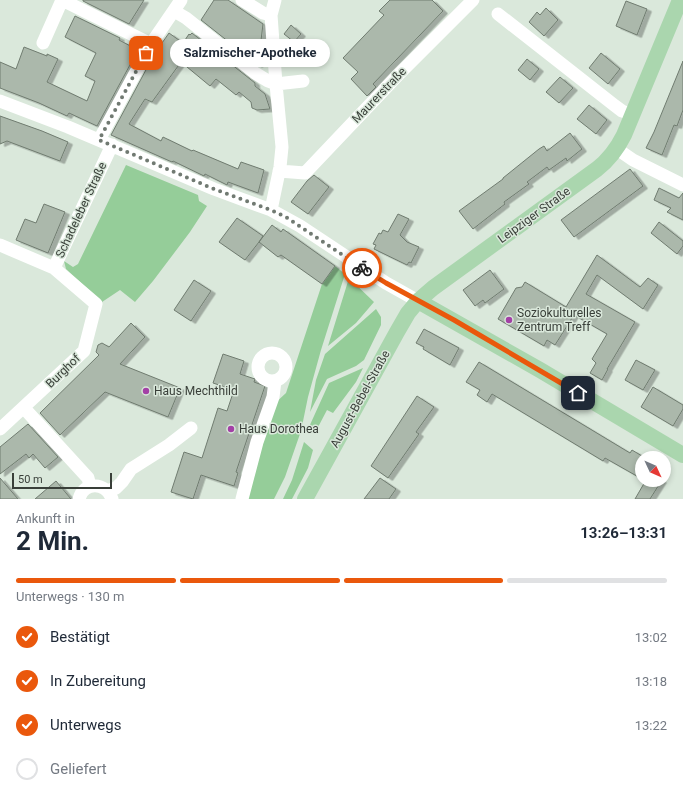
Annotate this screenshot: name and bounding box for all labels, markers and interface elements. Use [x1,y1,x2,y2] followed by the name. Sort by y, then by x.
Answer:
[129,36,163,70] pin
[170,39,330,67] callout: Salzmischer-Apotheke
[135,42,157,64] icon: bag
[183,45,317,60] text: Salzmischer-Apotheke
[349,64,409,126] street label: Maurerstraße
[53,160,109,260] street label: Schadeleber Straße
[495,184,573,246] street label: Leipziger Straße
[342,248,382,288] courier
[351,257,373,279] icon: bike
[517,306,601,334] place label: Soziokulturelles Zentrum Treff
[504,315,514,325] marker: Soziokulturelles Zentrum Treff
[327,348,393,450] street label: August-Bebel-Straße
[43,351,84,391] street label: Burghof
[561,376,595,410] pin
[567,382,589,404] icon: home
[154,384,238,398] place label: Haus Mechthild
[141,386,151,396] marker: Haus Mechthild
[239,422,319,436] place label: Haus Dorothea
[226,424,236,434] marker: Haus Dorothea
[635,451,671,487] north arrow
[635,451,671,487] map controls
[12,471,112,490] scale bar
[18,473,43,486] text: 50 m
[16,511,75,526] text: Ankunft in
[580,524,667,542] text: 13:26–13:31
[16,526,89,556] text: 2 Min.
[16,589,124,604] text: Unterwegs · 130 m
[16,626,38,648] icon: check
[50,628,110,646] text: Bestätigt
[635,630,667,645] text: 13:02
[16,670,38,692] icon: check
[50,672,146,690] text: In Zubereitung
[635,674,667,689] text: 13:18
[16,714,38,736] icon: check
[50,716,121,734] text: Unterwegs
[635,718,667,733] text: 13:22
[50,760,107,778] text: Geliefert

